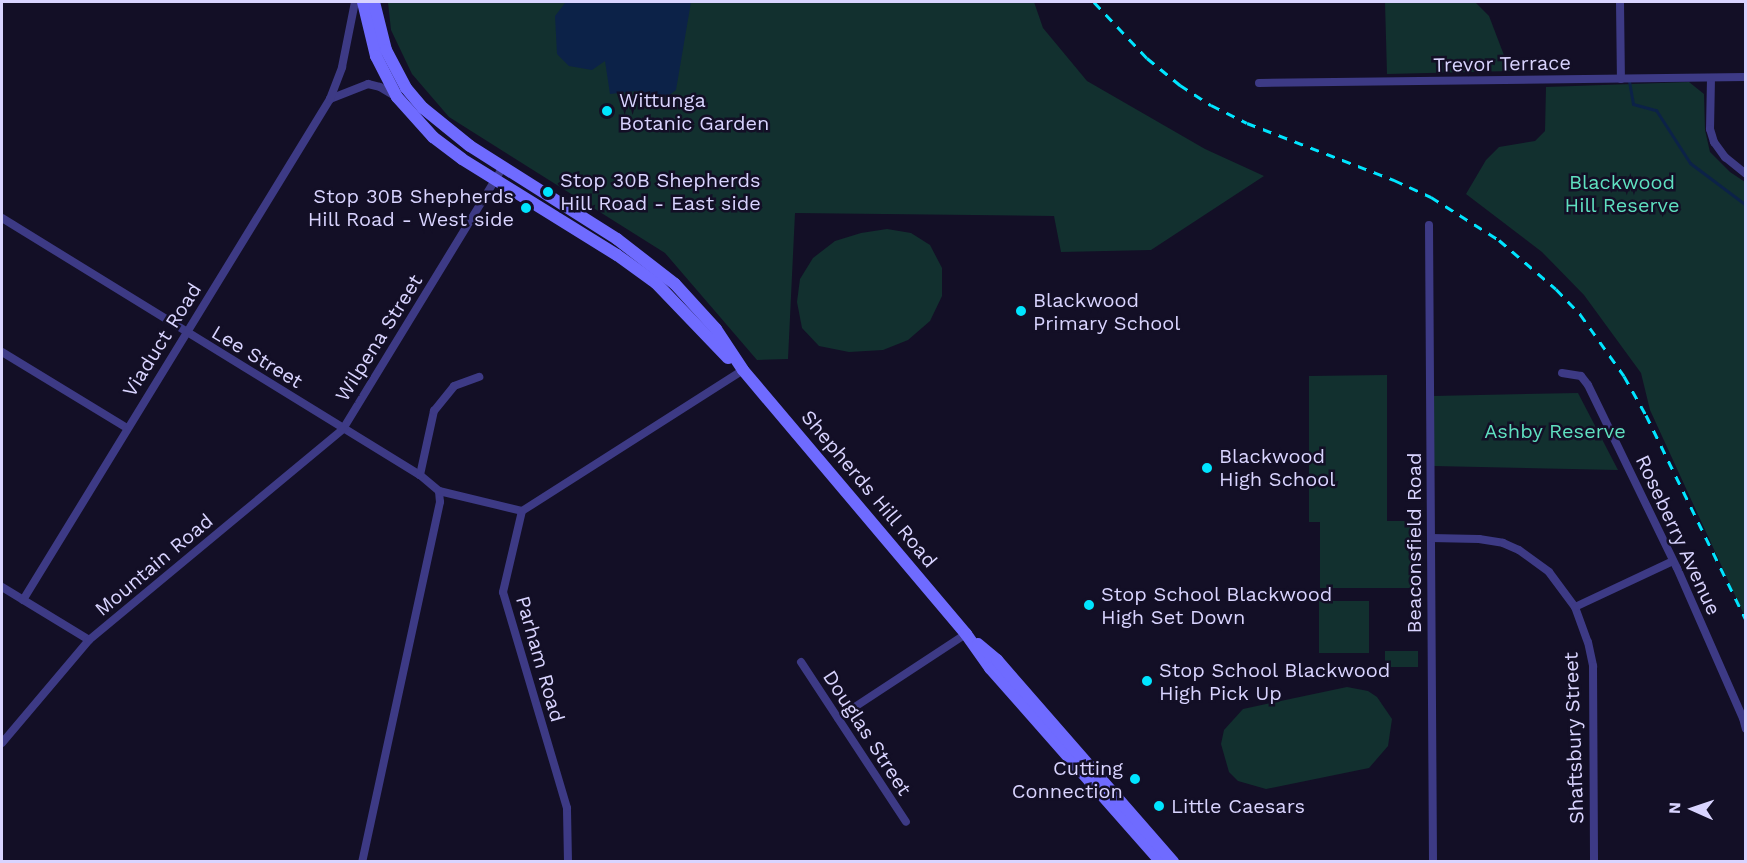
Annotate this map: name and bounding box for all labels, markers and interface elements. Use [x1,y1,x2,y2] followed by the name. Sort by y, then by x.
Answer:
[1432,51,1572,77] street label: Trevor Terrace
[619,88,769,135] place label: Wittunga Botanic Garden
[600,104,614,118] marker: Wittunga Botanic Garden
[560,168,761,215] place label: Stop 30B Shepherds Hill Road - East side
[1564,171,1680,218] park label: Blackwood Hill Reserve
[307,184,514,231] place label: Stop 30B Shepherds Hill Road - West side
[541,185,555,199] marker: Stop 30B Shepherds Hill Road - East side
[519,201,533,215] marker: Stop 30B Shepherds Hill Road - West side
[330,270,428,406] street label: Wilpena Street
[117,279,207,401] street label: Viaduct Road
[1033,288,1181,335] place label: Blackwood Primary School
[1014,304,1028,318] marker: Blackwood Primary School
[207,321,307,393] street label: Lee Street
[796,405,942,573] street label: Shepherds Hill Road
[1484,419,1626,443] park label: Ashby Reserve
[1219,444,1335,491] place label: Blackwood High School
[1630,450,1726,620] street label: Roseberry Avenue
[1402,452,1426,634] street label: Beaconsfield Road
[1200,461,1214,475] marker: Blackwood High School
[90,509,218,621] street label: Mountain Road
[1101,582,1333,629] place label: Stop School Blackwood High Set Down
[511,593,569,725] street label: Parham Road
[1082,598,1096,612] marker: Stop School Blackwood High Set Down
[1559,651,1589,825] street label: Shaftsbury Street
[1159,658,1391,705] place label: Stop School Blackwood High Pick Up
[818,666,916,800] street label: Douglas Street
[1140,674,1154,688] marker: Stop School Blackwood High Pick Up
[1012,756,1123,803] place label: Cutting Connection
[1128,772,1142,786] marker: Cutting Connection
[1663,779,1723,839] north arrow
[1171,794,1305,818] place label: Little Caesars
[1152,799,1166,813] marker: Little Caesars
[1665,802,1684,814] text: N

